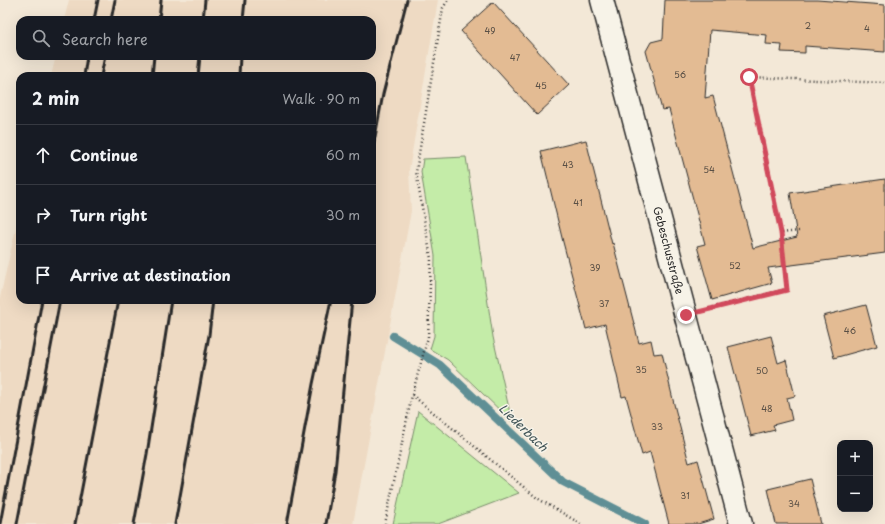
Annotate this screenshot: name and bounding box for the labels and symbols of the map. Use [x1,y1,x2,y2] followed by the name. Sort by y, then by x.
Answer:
[805,18,811,32] house number: 2
[864,21,870,35] house number: 4
[484,23,496,37] house number: 49
[510,50,520,64] house number: 47
[674,67,686,81] house number: 56
[740,68,758,86] route start
[535,78,547,92] house number: 45
[562,157,574,171] house number: 43
[703,162,715,176] house number: 54
[573,195,583,209] house number: 41
[649,204,689,296] street label: Gebeschusstraße
[729,258,741,272] house number: 52
[589,260,601,274] house number: 39
[599,296,609,310] house number: 37
[677,306,695,324] route end
[844,323,856,337] house number: 46
[635,362,647,376] house number: 35
[756,363,769,377] house number: 50
[495,399,553,456] water label: Liederbach
[761,401,773,415] house number: 48
[651,419,663,433] house number: 33
[680,488,690,502] house number: 31
[788,496,800,510] house number: 34

